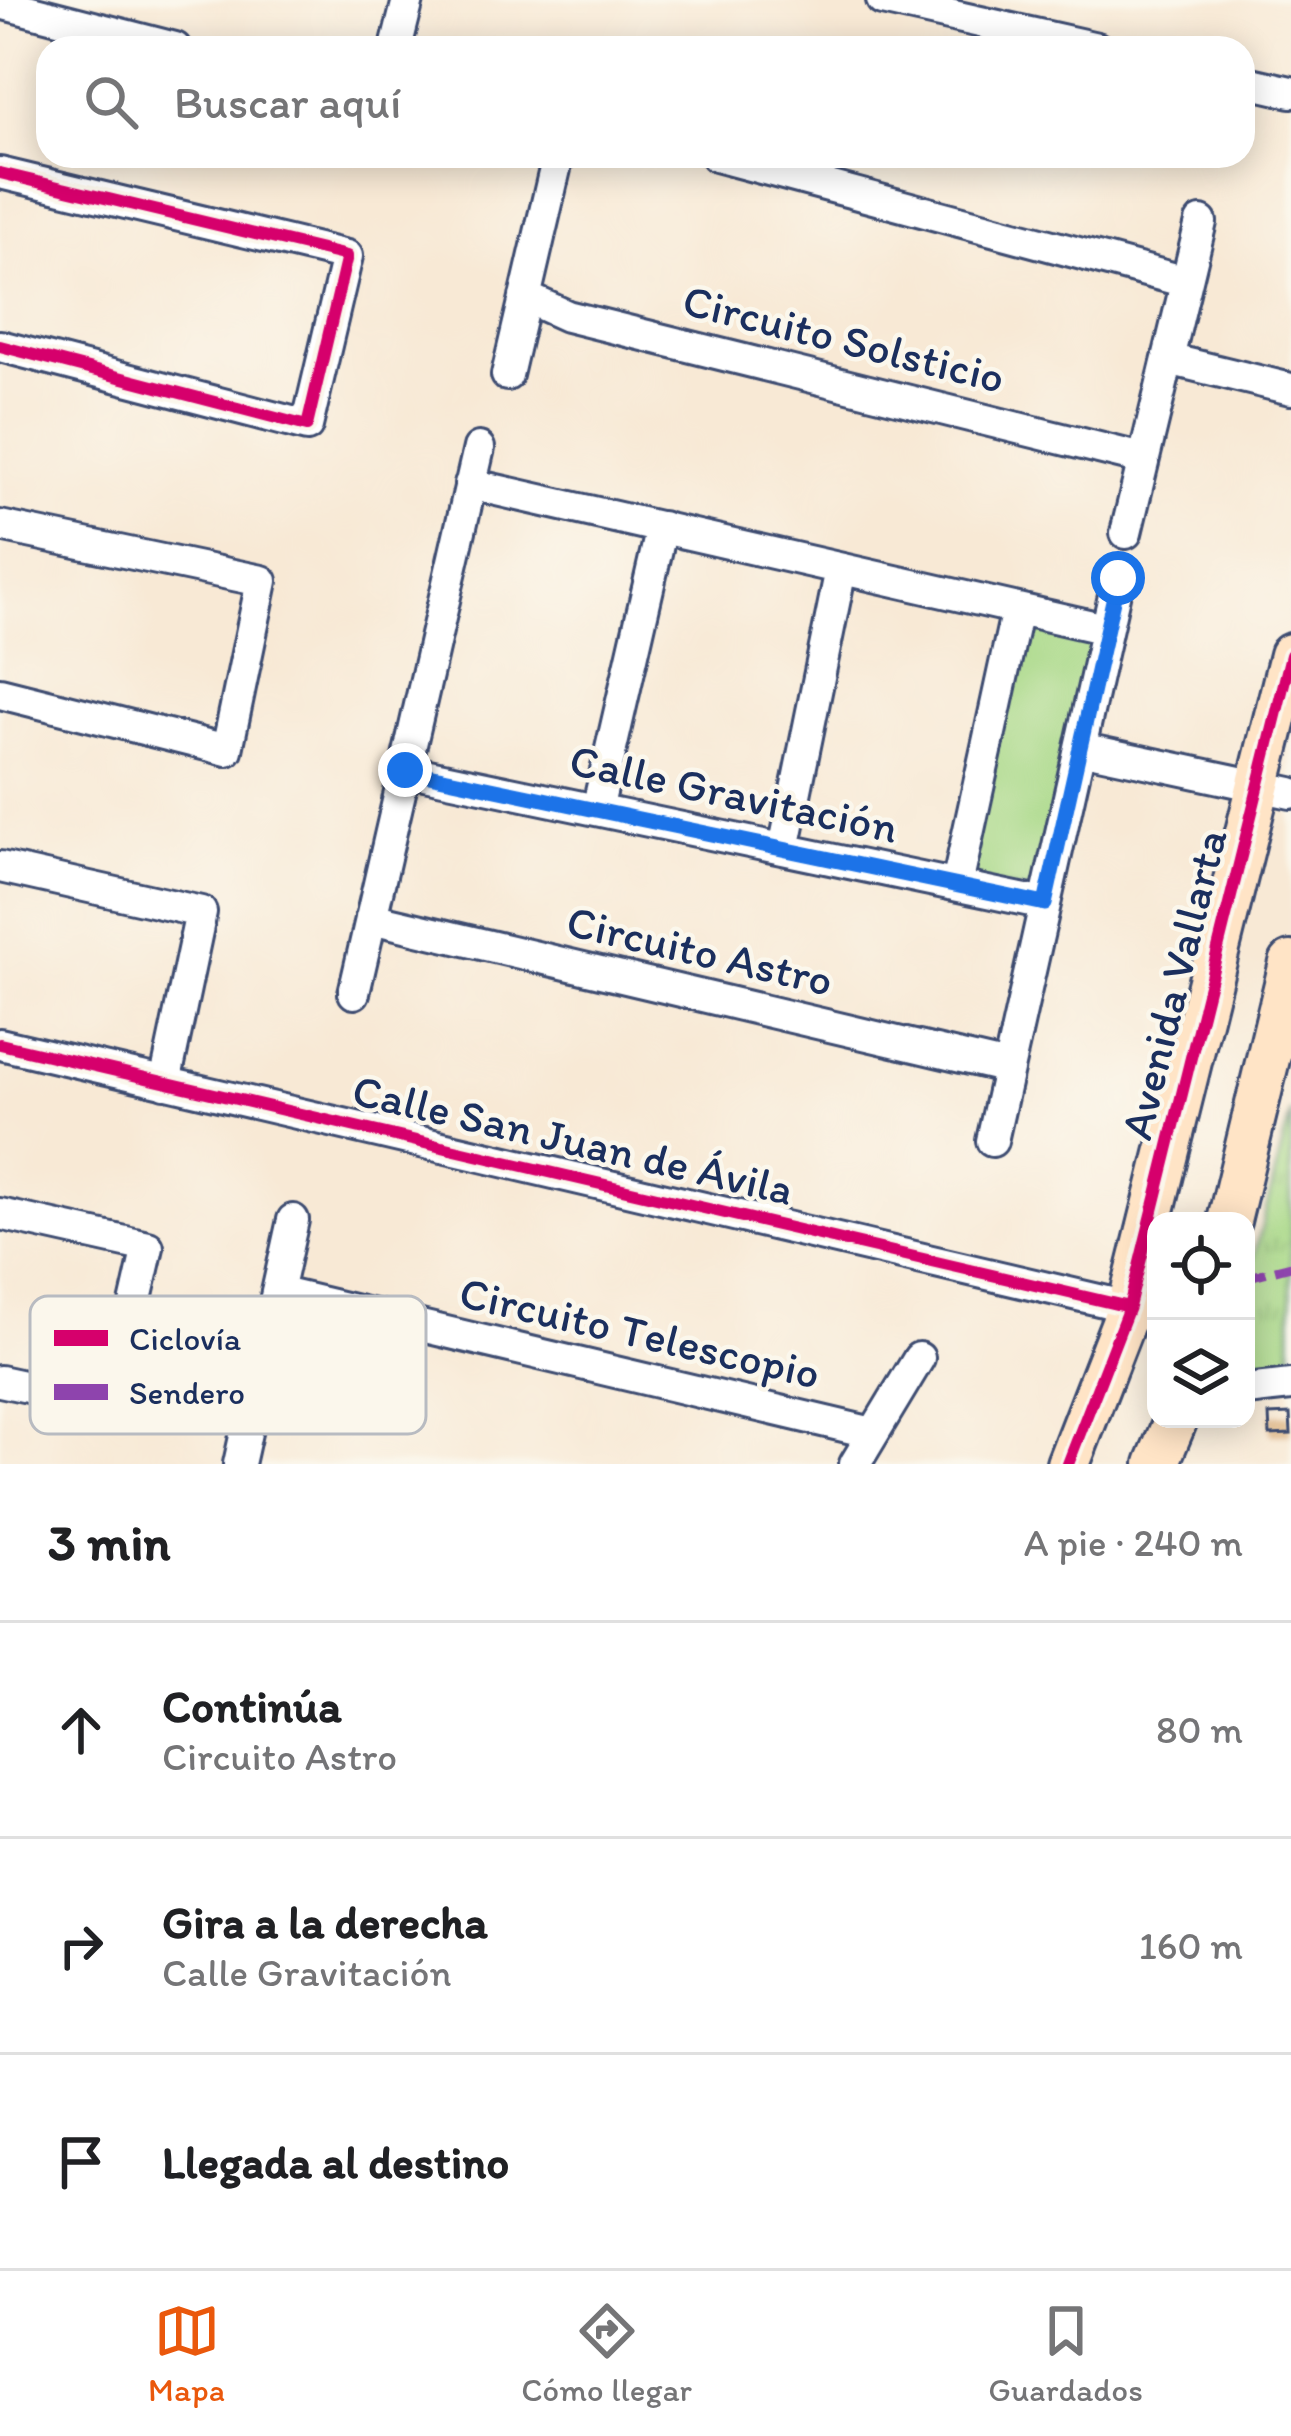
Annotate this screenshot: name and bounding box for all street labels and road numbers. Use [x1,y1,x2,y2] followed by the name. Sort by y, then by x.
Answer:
[678,272,1010,404] street label: Circuito Solsticio
[565,732,903,854] street label: Calle Gravitación
[1108,823,1238,1145] street label: Avenida Vallarta
[562,893,838,1007] street label: Circuito Astro
[348,1062,798,1216] street label: Calle San Juan de Ávila
[455,1264,825,1400] street label: Circuito Telescopio

